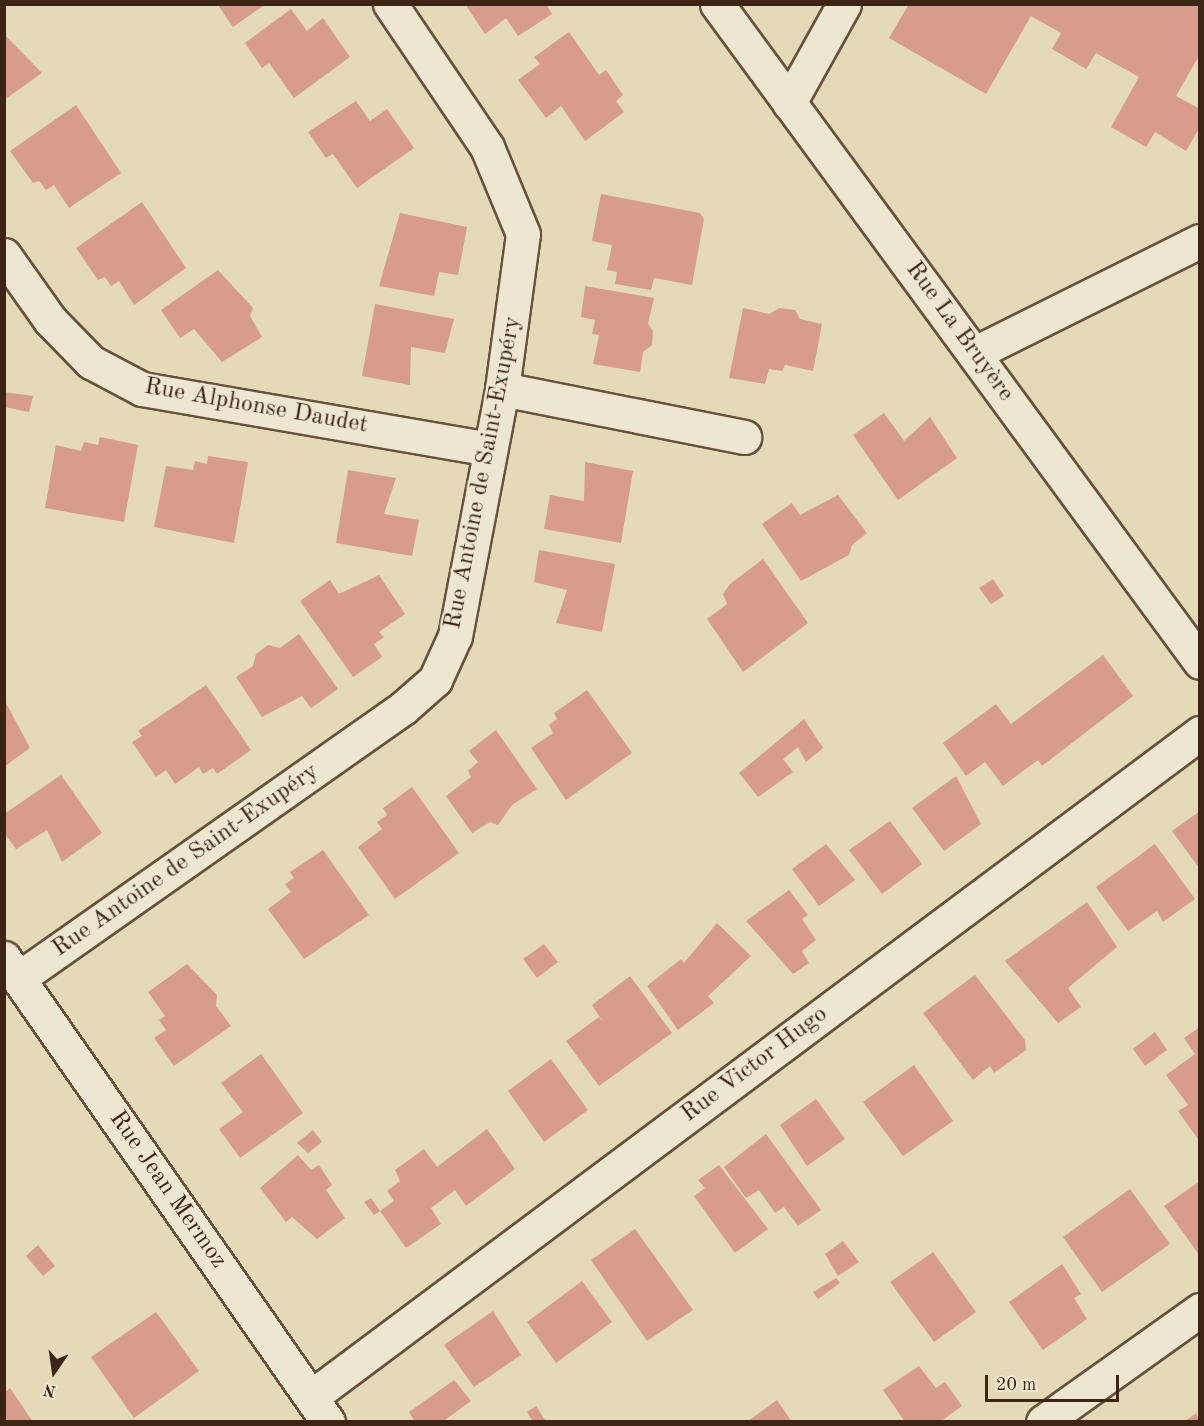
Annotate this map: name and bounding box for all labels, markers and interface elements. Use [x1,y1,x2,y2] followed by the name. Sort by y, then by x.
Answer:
[899,256,1019,408] street label: Rue La Bruyère
[440,314,528,632] street label: Rue Antoine de Saint-Exupéry
[142,373,370,441] street label: Rue Alphonse Daudet
[47,758,325,964] street label: Rue Antoine de Saint-Exupéry
[676,1001,834,1129] street label: Rue Victor Hugo
[102,1106,232,1274] street label: Rue Jean Mermoz
[24,1342,84,1402] north arrow
[988,1363,1122,1401] scale bar
[996,1376,1036,1394] text: 20 m
[42,1380,58,1399] text: N

